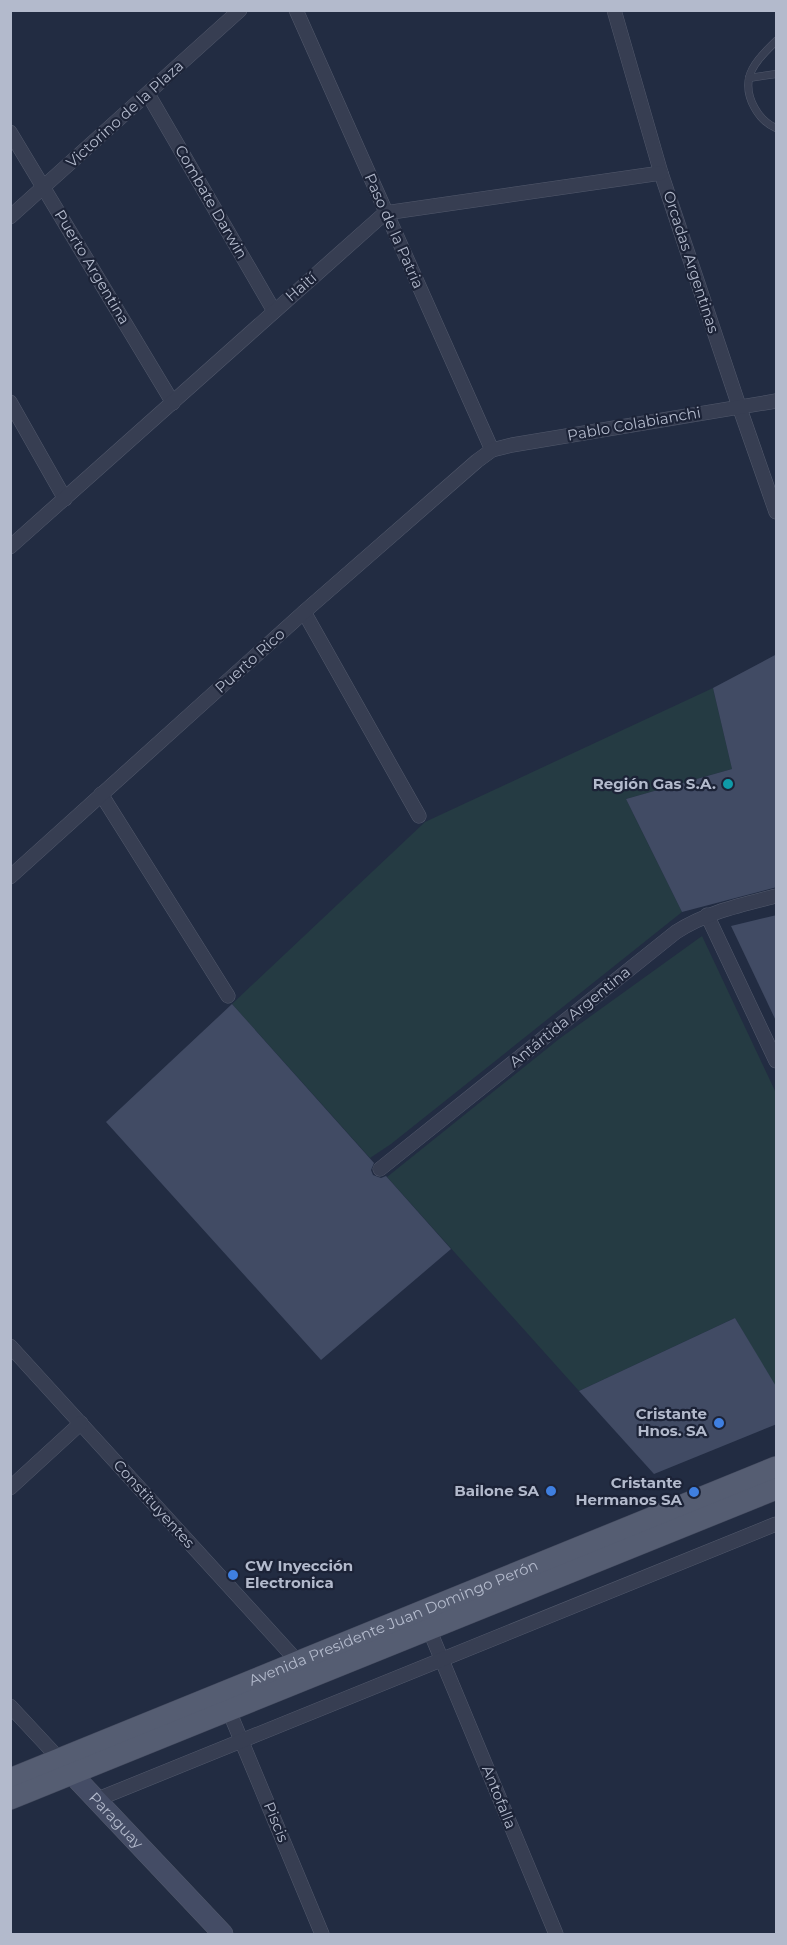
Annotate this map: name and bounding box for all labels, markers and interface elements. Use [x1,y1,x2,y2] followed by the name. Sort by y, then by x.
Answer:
[62,56,187,171] street label: Victorino de la Plaza
[171,141,252,262] street label: Combate Darwin
[361,170,428,291] street label: Paso de la Patria
[660,188,723,335] street label: Orcadas Argentinas
[51,206,134,328] street label: Puerto Argentina
[281,267,321,305] street label: Haití
[566,402,702,445] street label: Pablo Colabianchi
[211,624,289,697] street label: Puerto Rico
[593,774,716,793] place label: Región Gas S.A.
[721,777,735,791] marker: Región Gas S.A.
[505,962,634,1071] street label: Antártida Argentina
[636,1404,708,1440] place label: Cristante Hnos. SA
[712,1416,726,1430] marker: Cristante Hnos. SA
[110,1455,199,1552] street label: Constituyentes
[575,1473,683,1509] place label: Cristante Hermanos SA
[454,1481,540,1500] place label: Bailone SA
[544,1484,558,1498] marker: Bailone SA
[687,1485,701,1499] marker: Cristante Hermanos SA
[246,1555,541,1690] street label: Avenida Presidente Juan Domingo Perón
[245,1556,353,1592] place label: CW Inyección Electronica
[226,1568,240,1582] marker: CW Inyección Electronica
[478,1762,521,1831] street label: Antofalla
[85,1788,148,1853] street label: Paraguay
[260,1799,293,1845] street label: Piscis

